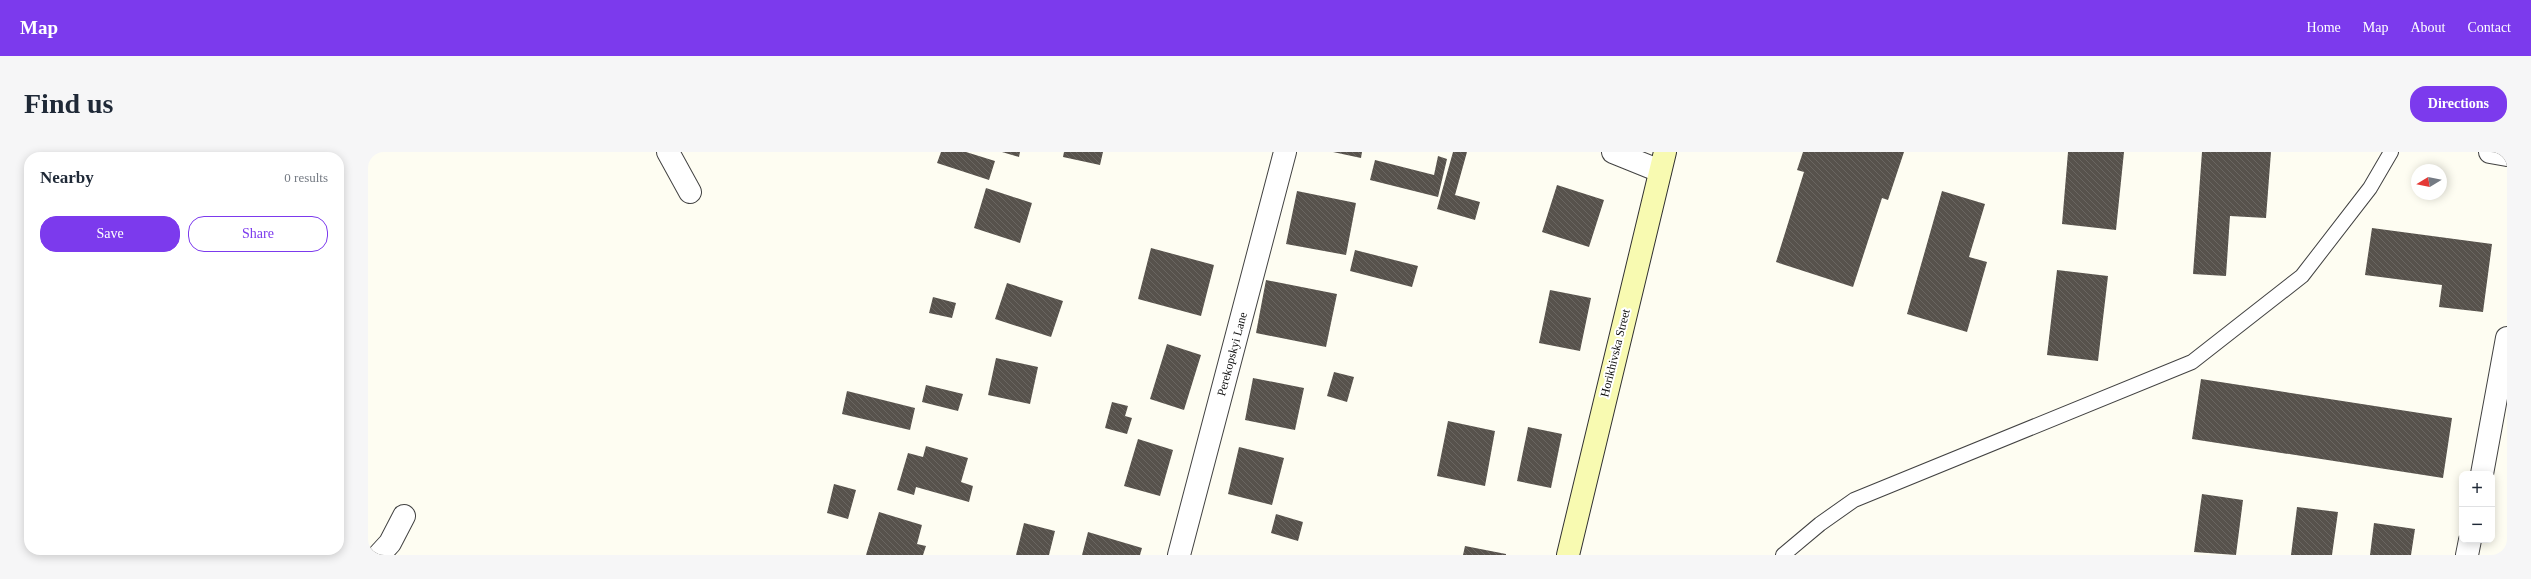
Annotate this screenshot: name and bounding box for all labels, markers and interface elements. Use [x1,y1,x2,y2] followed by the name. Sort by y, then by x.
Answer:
[20,17,58,38] text: Map
[2307,20,2341,35] text: Home
[2363,20,2388,35] text: Map
[2410,20,2445,35] text: About
[2467,20,2511,35] text: Contact
[2410,86,2507,122] button: Directions
[24,88,114,119] text: Find us
[2411,164,2447,200] north arrow
[40,168,94,187] text: Nearby
[284,170,328,185] text: 0 results
[40,216,180,252] button: Save
[188,216,328,252] button: Share
[1597,307,1633,399] street label: Horikhivska Street
[1214,311,1250,397] street label: Perekopskyi Lane
[2459,471,2495,543] map controls
[2459,471,2495,507] button: +
[2459,507,2495,543] button: −

